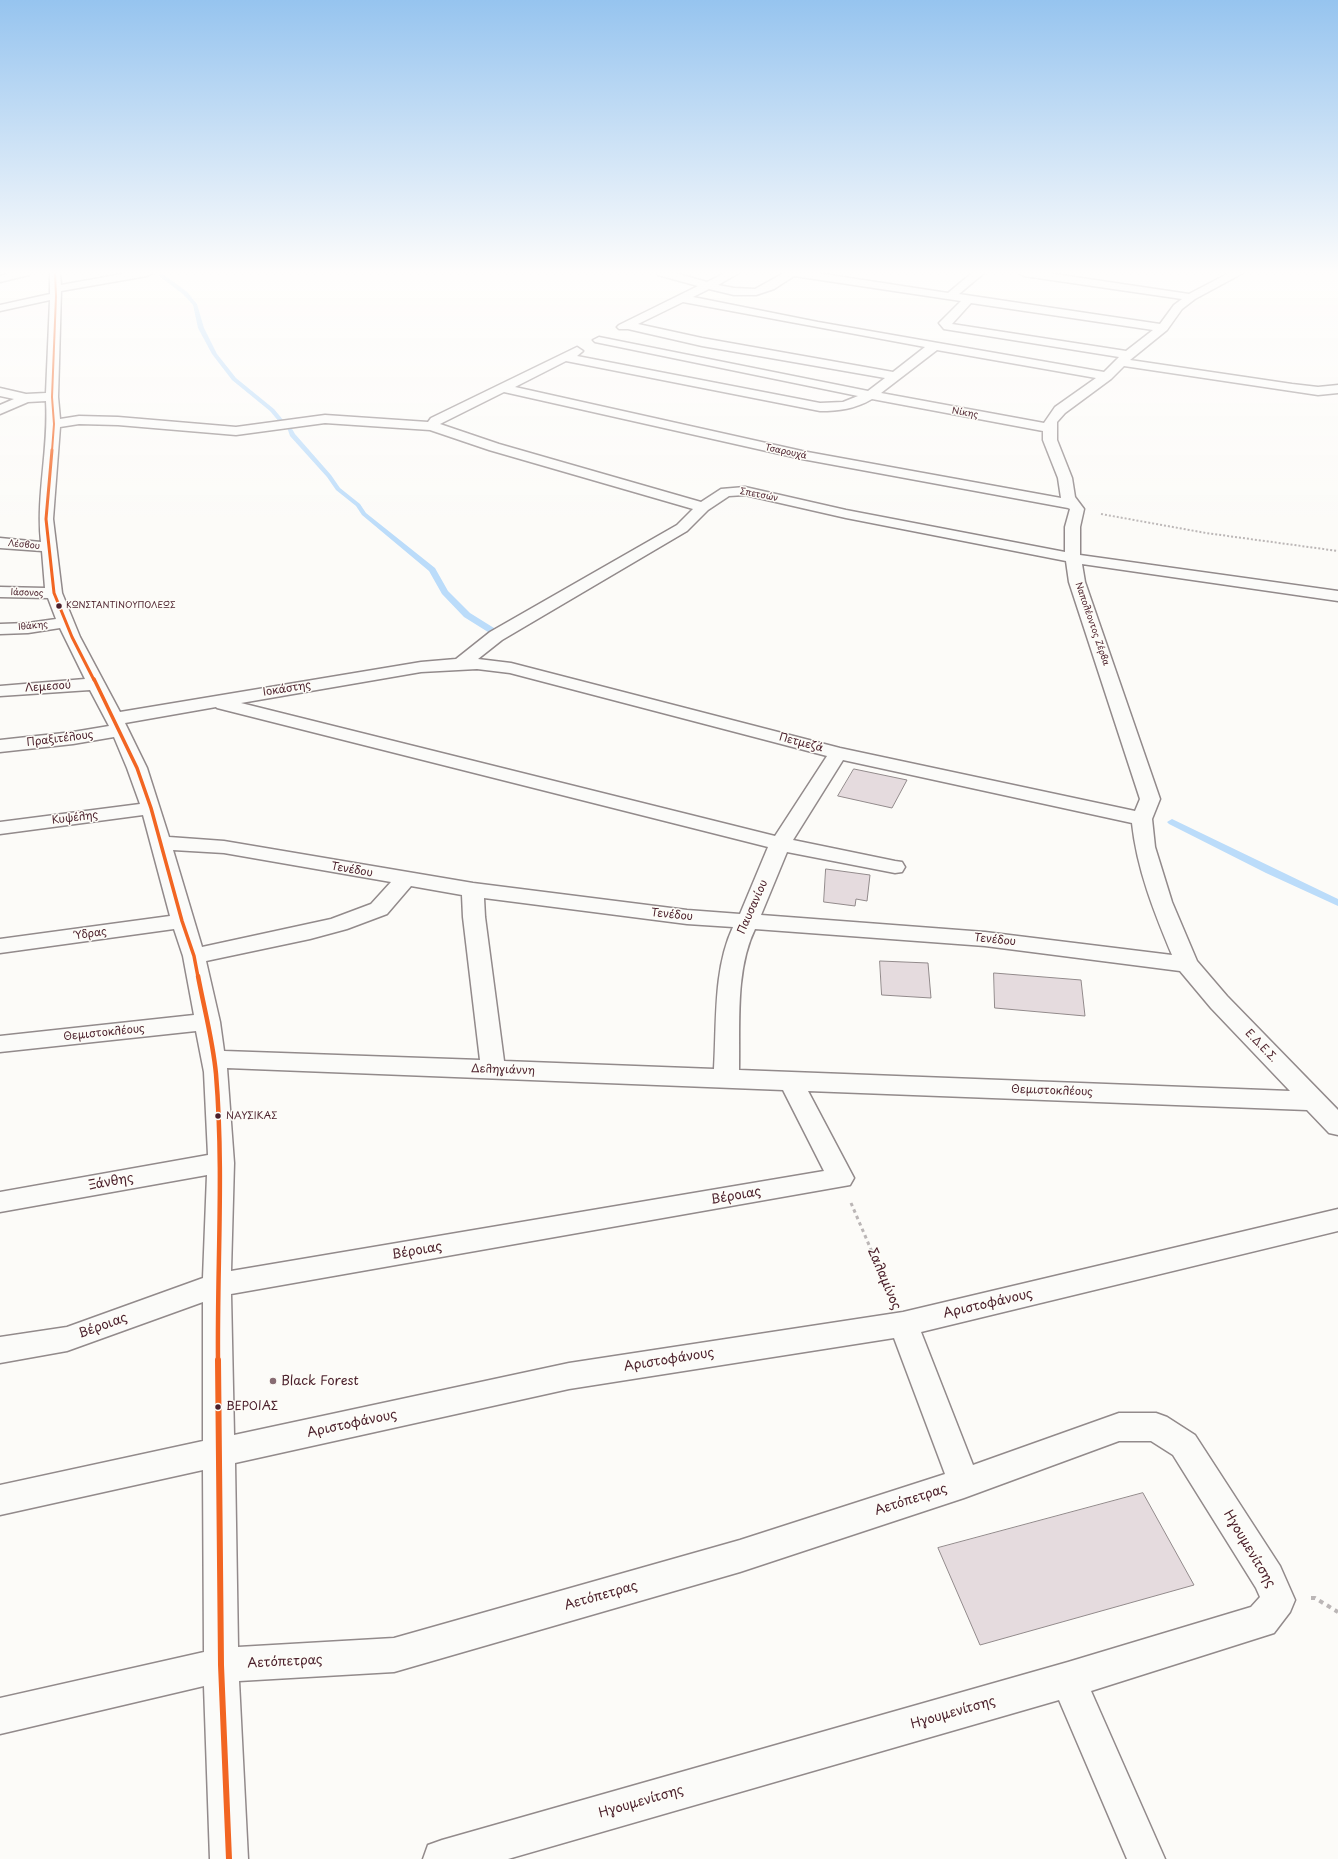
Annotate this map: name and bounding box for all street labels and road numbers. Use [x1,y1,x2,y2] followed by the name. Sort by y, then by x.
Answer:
[951,405,979,421] street label: Νίκης
[764,442,808,462] street label: Τσαρουχά
[739,486,779,504] street label: Σπετσών
[8,538,40,552] street label: Λέσβου
[1073,581,1111,667] street label: Ναπολέοντος Ζέρβα
[10,587,44,599] street label: Ιάσονος
[18,619,48,633] street label: Ιθάκης
[25,679,71,695] street label: Λεμεσού
[262,679,312,699] street label: Ιοκάστης
[26,728,94,750] street label: Πραξιτέλους
[778,731,824,755] street label: Πετμεζά
[51,809,99,827] street label: Κυψέλης
[330,860,374,880] street label: Τενέδου
[735,878,771,936] street label: Παυσανίου
[650,906,694,924] street label: Τενέδου
[74,925,108,943] street label: Ύδρας
[973,931,1017,949] street label: Τενέδου
[63,1022,145,1044] street label: Θεμιστοκλέους
[1242,1027,1280,1065] street label: Ε.Δ.Ε.Σ.
[471,1062,535,1078] street label: Δεληγιάννη
[1011,1083,1093,1099] street label: Θεμιστοκλέους
[87,1170,135,1194] street label: Ξάνθης
[710,1184,762,1208] street label: Βέροιας
[391,1239,443,1263] street label: Βέροιας
[864,1246,904,1312] street label: Σαλαμίνος
[942,1286,1034,1322] street label: Αριστοφάνους
[76,1310,130,1342] street label: Βέροιας
[623,1345,715,1375] street label: Αριστοφάνους
[306,1407,398,1441] street label: Αριστοφάνους
[873,1481,949,1519] street label: Αετόπετρας
[1220,1507,1278,1591] street label: Ηγουμενίτσης
[563,1578,639,1614] street label: Αετόπετρας
[247,1652,323,1672] street label: Αετόπετρας
[909,1693,997,1733] street label: Ηγουμενίτσης
[597,1782,685,1822] street label: Ηγουμενίτσης

